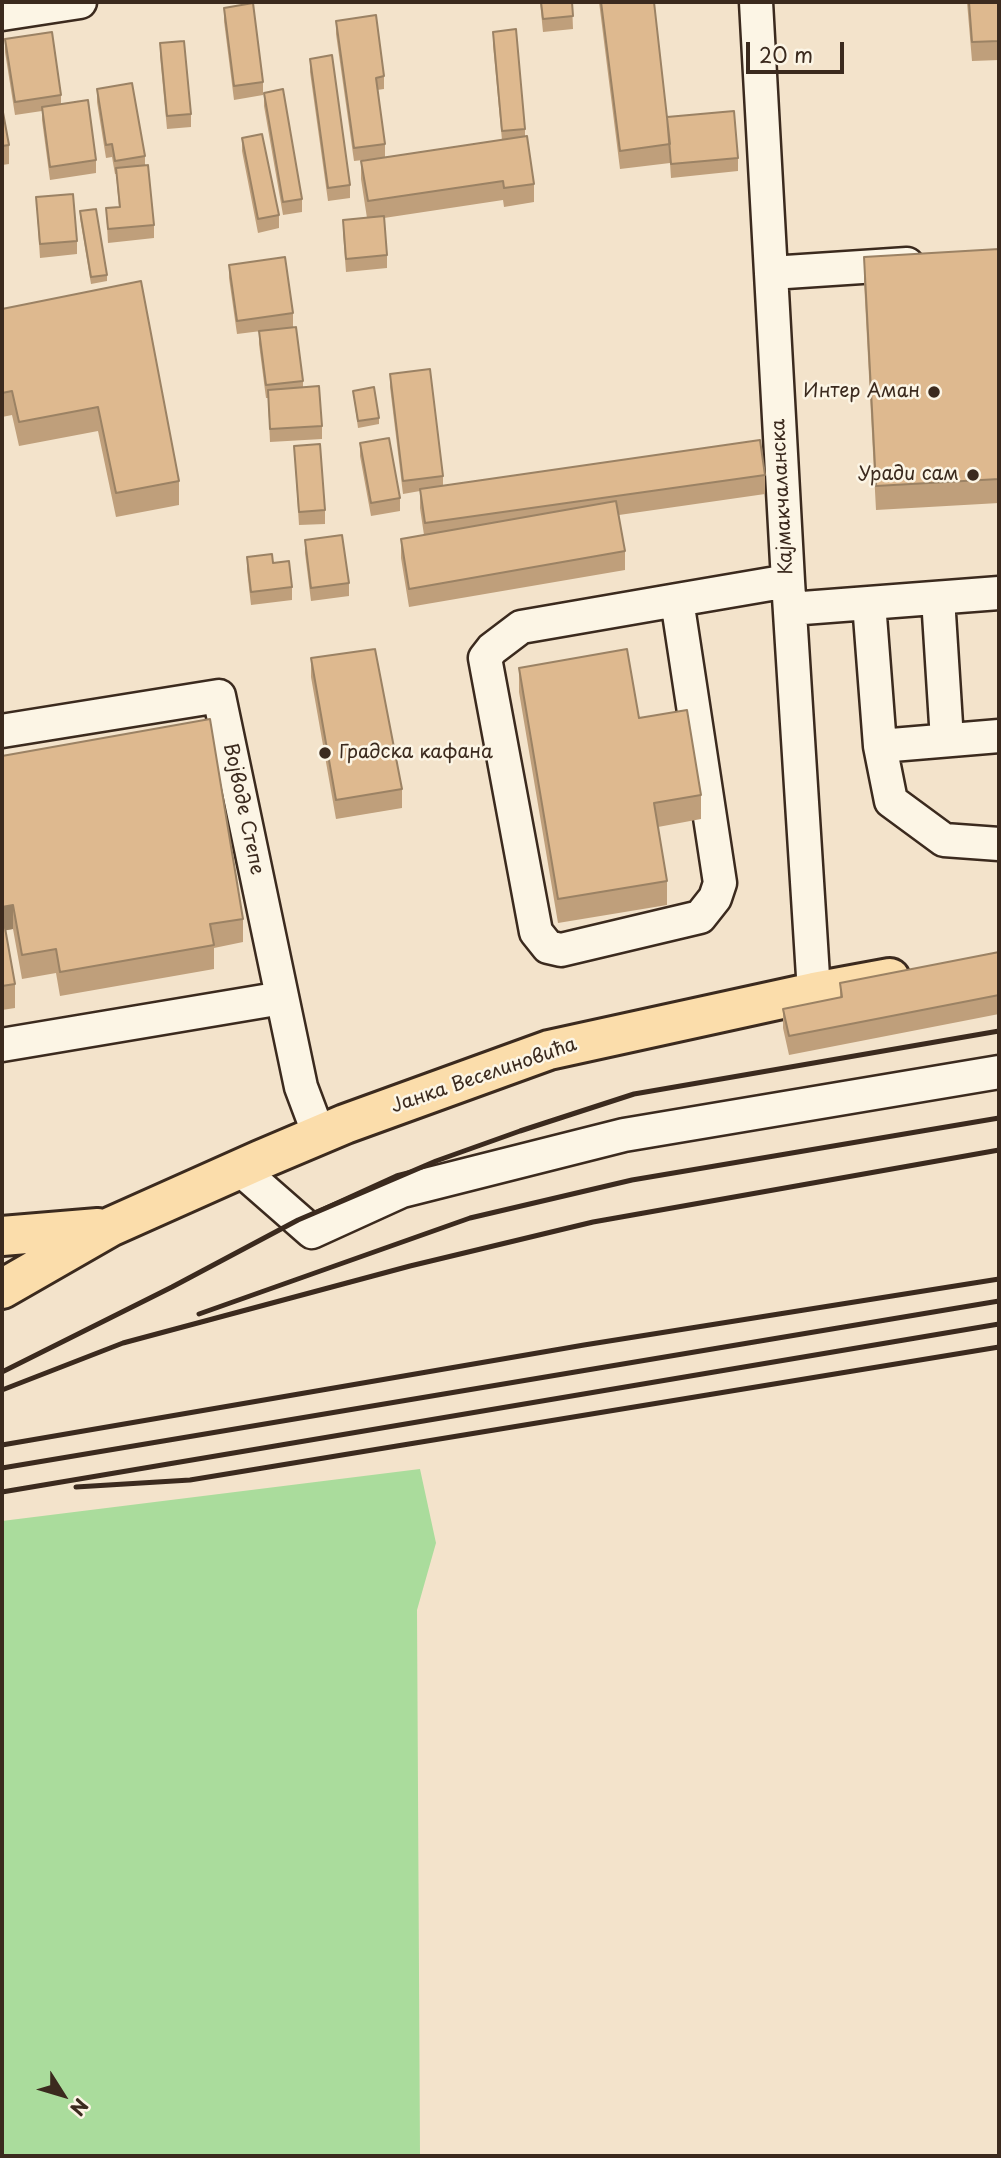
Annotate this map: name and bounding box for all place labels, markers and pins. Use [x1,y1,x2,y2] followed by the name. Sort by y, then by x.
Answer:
[803,381,920,403] place label: Интер Аман
[926,384,942,400] marker: Интер Аман
[858,464,959,486] place label: Уради сам
[965,467,981,483] marker: Уради сам
[339,742,493,764] place label: Градска кафана
[317,745,333,761] marker: Градска кафана

